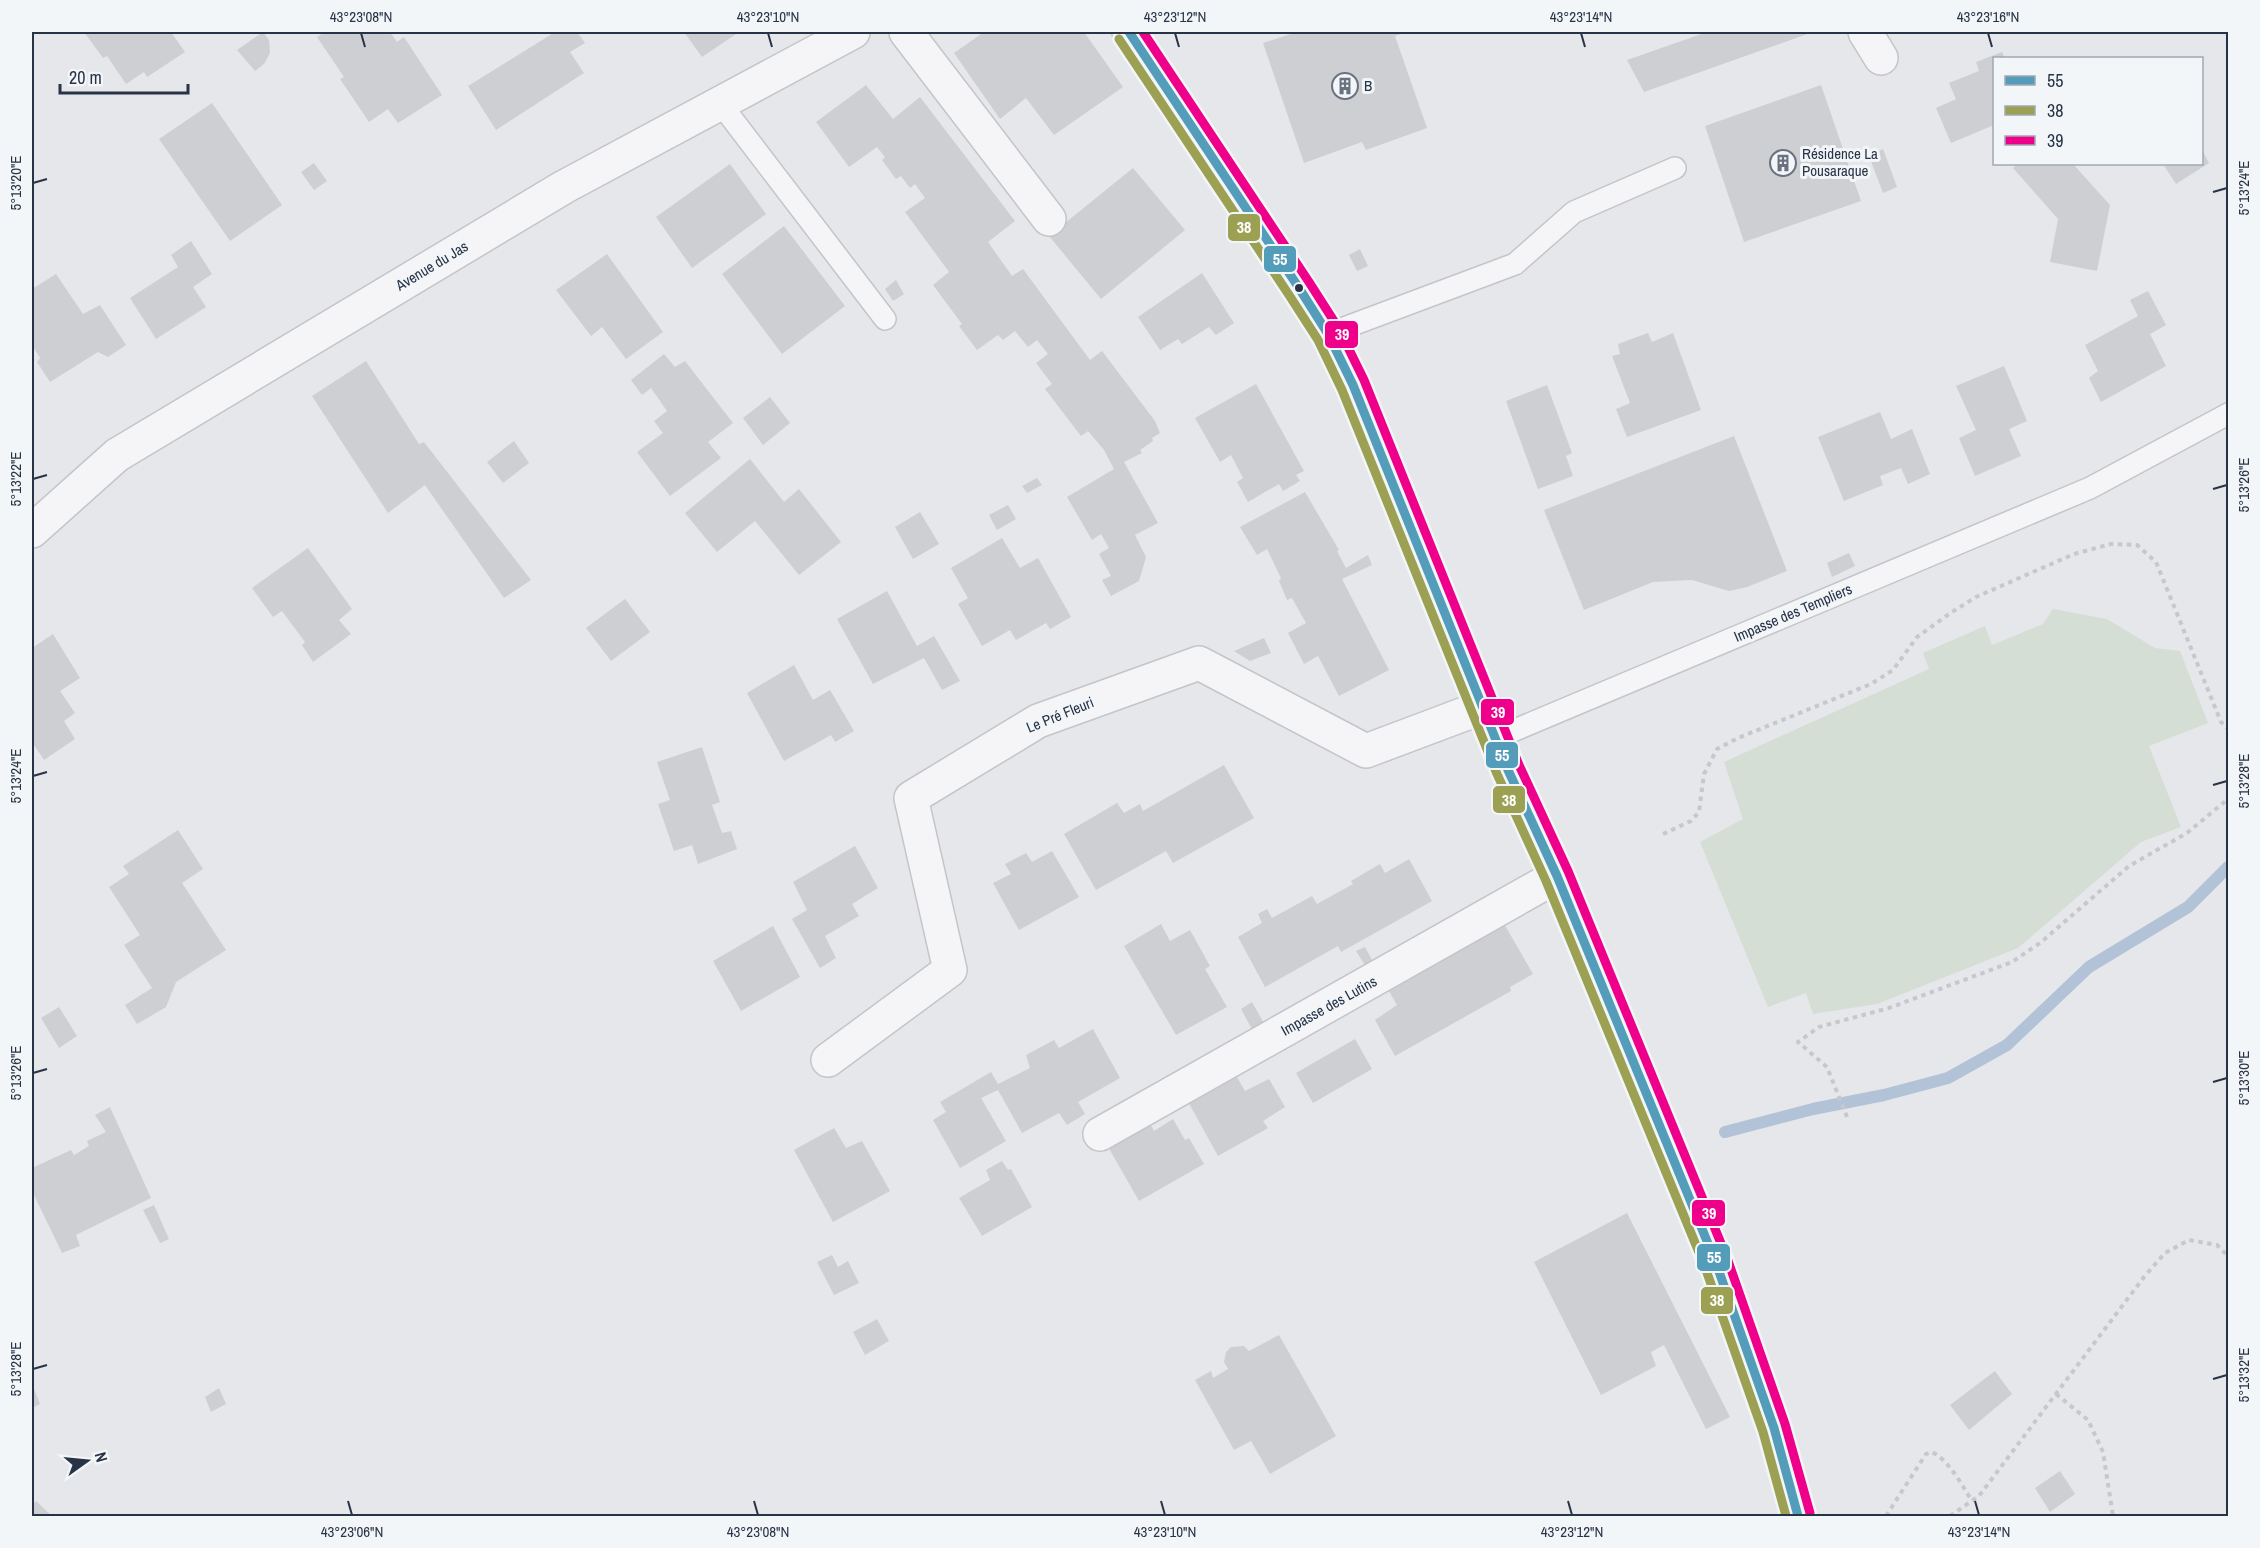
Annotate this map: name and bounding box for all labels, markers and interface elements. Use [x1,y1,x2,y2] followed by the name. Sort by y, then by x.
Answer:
[330,6,392,27] text: 43°23'08"N
[737,6,799,27] text: 43°23'10"N
[1144,6,1206,27] text: 43°23'12"N
[1550,6,1612,27] text: 43°23'14"N
[1957,6,2019,27] text: 43°23'16"N
[60,57,188,95] scale bar
[1993,57,2203,165] legend
[69,65,102,90] text: 20 m
[2047,68,2063,93] text: 55
[1330,71,1360,101] building icon: B
[1364,75,1372,96] place label: B
[2047,98,2063,123] text: 38
[2047,128,2063,153] text: 39
[1802,143,1878,181] place label: Résidence La Pousaraque
[1768,148,1798,178] building icon: Résidence La Pousaraque
[5,155,26,211] text: 5°13'20"E
[2233,160,2254,216] text: 5°13'24"E
[1227,213,1261,242] line badge: 38
[1237,216,1251,238] text: 38
[391,236,472,296] street label: Avenue du Jas
[1263,245,1297,273] line badge: 55
[1273,248,1287,270] text: 55
[1293,282,1305,294] unlabelled marker
[1324,320,1359,349] line badge: 39
[1335,323,1349,345] text: 39
[5,451,26,507] text: 5°13'22"E
[2233,457,2254,513] text: 5°13'26"E
[1731,578,1855,647] street label: Impasse des Templiers
[1023,691,1097,738] street label: Le Pré Fleuri
[1480,698,1515,726] line badge: 39
[1491,701,1505,723] text: 39
[1485,741,1519,769] line badge: 55
[1495,744,1509,766] text: 55
[5,748,26,804] text: 5°13'24"E
[2233,753,2254,809] text: 5°13'28"E
[1492,785,1526,814] line badge: 38
[1502,789,1516,811] text: 38
[1277,971,1380,1041] street label: Impasse des Lutins
[5,1045,26,1101] text: 5°13'26"E
[2233,1050,2254,1106] text: 5°13'30"E
[1691,1199,1726,1227] line badge: 39
[1702,1202,1716,1224] text: 39
[1696,1243,1731,1272] line badge: 55
[1707,1246,1721,1268] text: 55
[1700,1286,1734,1315] line badge: 38
[1710,1289,1724,1311] text: 38
[5,1341,26,1397] text: 5°13'28"E
[2233,1347,2254,1403] text: 5°13'32"E
[57,1431,117,1491] north arrow
[90,1450,113,1465] text: N
[321,1521,383,1542] text: 43°23'06"N
[727,1521,789,1542] text: 43°23'08"N
[1134,1521,1196,1542] text: 43°23'10"N
[1541,1521,1603,1542] text: 43°23'12"N
[1948,1521,2010,1542] text: 43°23'14"N

